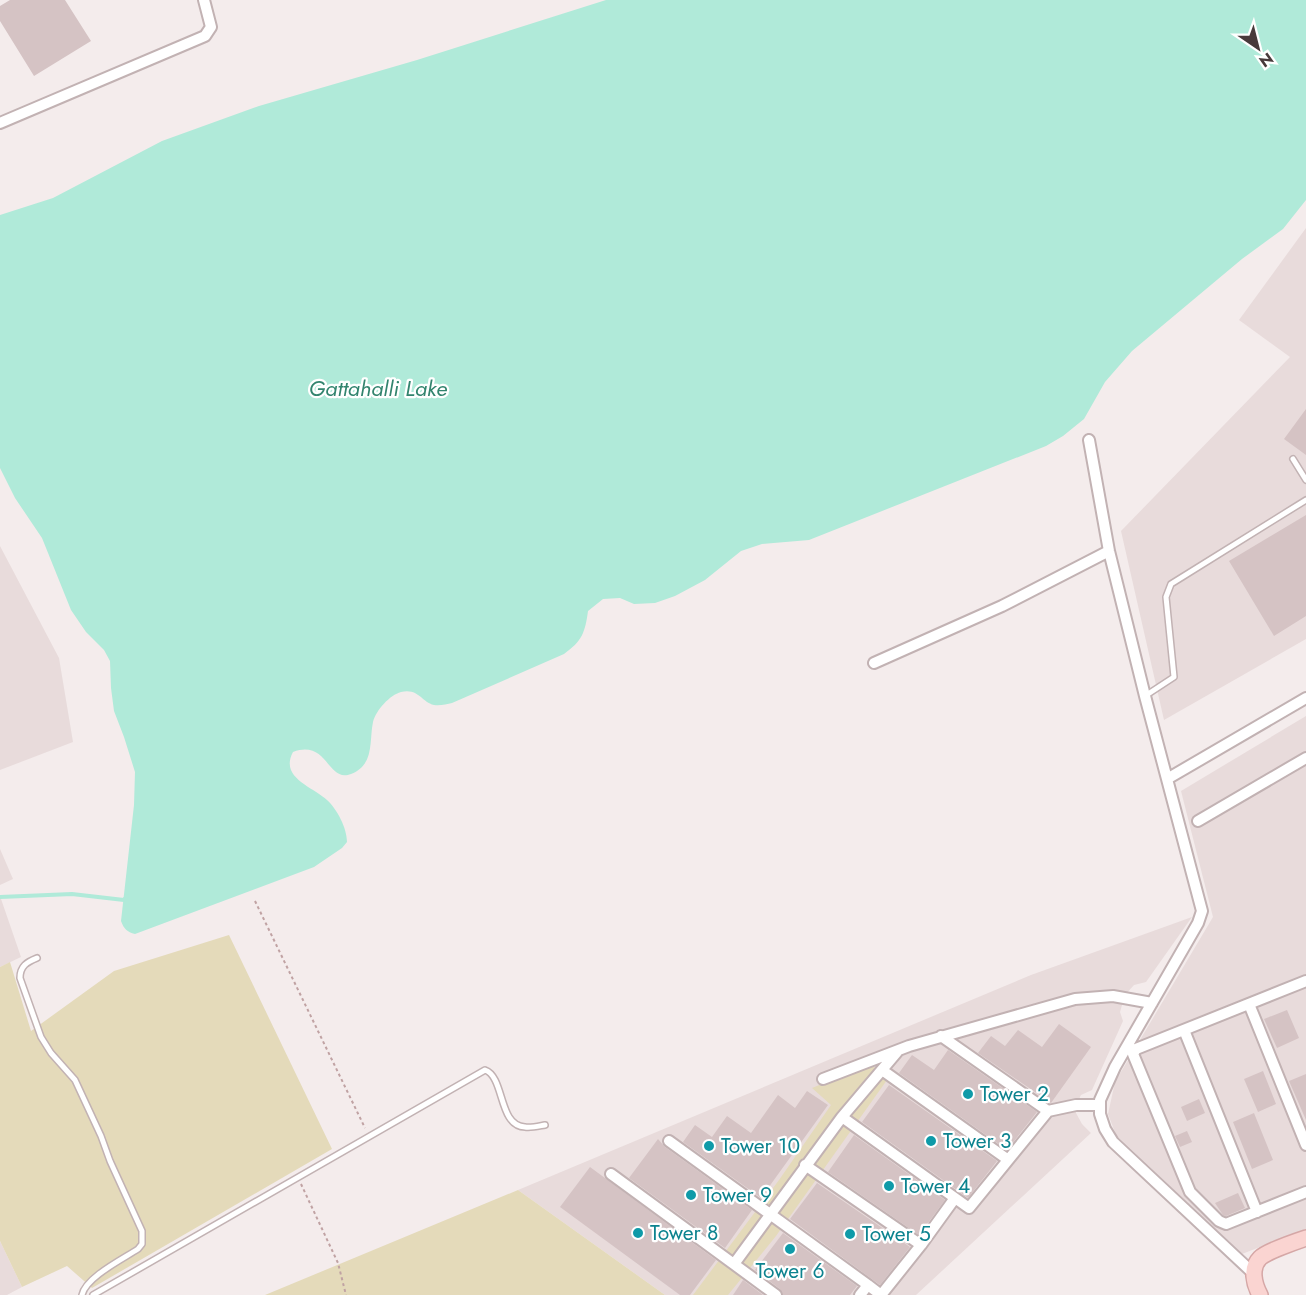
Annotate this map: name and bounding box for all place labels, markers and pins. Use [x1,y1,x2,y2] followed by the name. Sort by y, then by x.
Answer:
[980,1079,1049,1109] place label: Tower 2
[961,1087,975,1101] marker: Tower 2
[943,1126,1012,1156] place label: Tower 3
[721,1131,800,1161] place label: Tower 10
[924,1134,938,1148] marker: Tower 3
[702,1139,716,1153] marker: Tower 10
[901,1171,970,1201] place label: Tower 4
[882,1179,896,1193] marker: Tower 4
[703,1180,772,1210] place label: Tower 9
[684,1188,698,1202] marker: Tower 9
[650,1218,719,1248] place label: Tower 8
[862,1219,931,1249] place label: Tower 5
[631,1226,645,1240] marker: Tower 8
[843,1227,857,1241] marker: Tower 5
[783,1242,797,1256] marker: Tower 6
[755,1256,825,1286] place label: Tower 6

